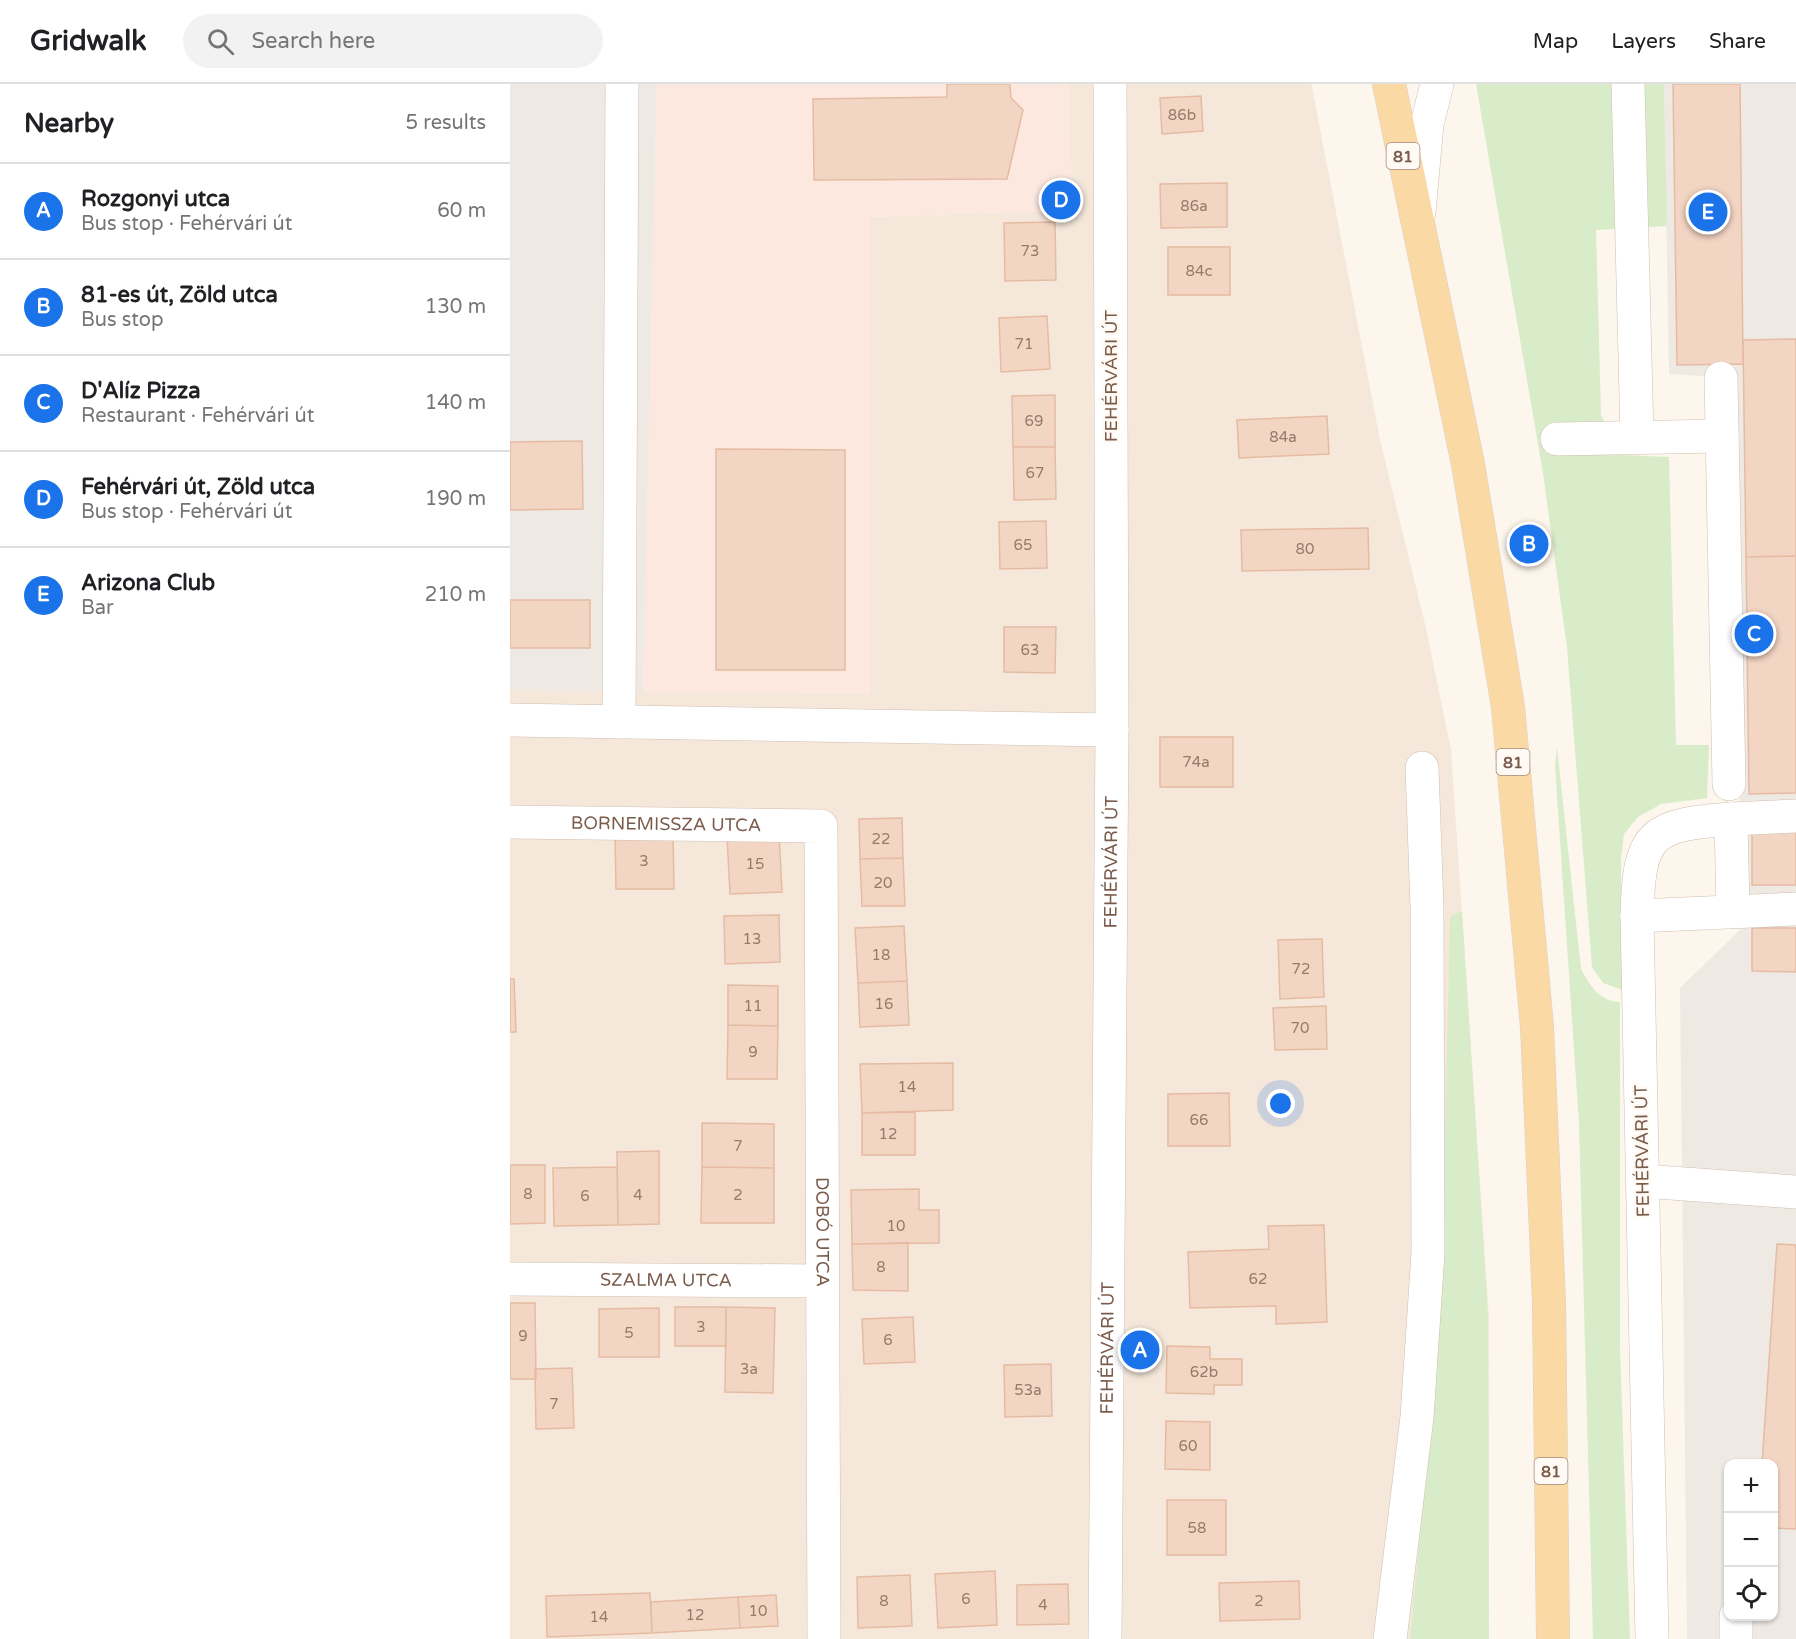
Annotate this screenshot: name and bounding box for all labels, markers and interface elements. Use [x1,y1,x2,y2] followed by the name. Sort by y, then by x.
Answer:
[183,14,603,68] search box
[30,24,147,58] text: Gridwalk
[204,25,237,58] icon: search
[252,28,375,54] text: Search here
[1533,29,1578,54] text: Map
[1611,29,1676,54] text: Layers
[1709,29,1766,54] text: Share
[1168,106,1196,124] house number: 86b
[24,108,114,139] text: Nearby
[406,111,486,135] text: 5 results
[1386,143,1420,169] road number: 81
[1042,178,1080,222] pin: D
[81,186,230,212] text: Rozgonyi utca
[1688,190,1728,234] pin: E
[1180,197,1208,215] house number: 86a
[36,199,51,223] text: A
[437,199,486,223] text: 60 m
[81,212,292,236] text: Bus stop · Fehérvári út
[1021,242,1039,260] house number: 73
[1186,262,1212,280] house number: 84c
[81,282,278,308] text: 81-es út, Zöld utca
[37,295,50,319] text: B
[425,295,486,319] text: 130 m
[81,308,164,332] text: Bus stop
[1100,310,1122,442] street label: FEHÉRVÁRI ÚT
[1015,335,1033,353] house number: 71
[81,378,201,404] text: D'Alíz Pizza
[37,391,50,415] text: C
[425,391,486,415] text: 140 m
[81,404,314,428] text: Restaurant · Fehérvári út
[1025,412,1043,430] house number: 69
[1269,428,1297,446] house number: 84a
[1026,464,1044,482] house number: 67
[81,474,315,500] text: Fehérvári út, Zöld utca
[36,487,51,511] text: D
[425,487,486,511] text: 190 m
[81,500,292,524] text: Bus stop · Fehérvári út
[1510,522,1548,566] pin: B
[1014,536,1032,554] house number: 65
[1296,540,1314,558] house number: 80
[81,570,215,596] text: Arizona Club
[37,583,50,607] text: E
[425,583,486,607] text: 210 m
[81,596,114,620] text: Bar
[1734,612,1774,656] pin: C
[1021,641,1039,659] house number: 63
[1496,749,1530,775] road number: 81
[1182,753,1210,771] house number: 74a
[1099,796,1122,928] street label: FEHÉRVÁRI ÚT
[571,812,761,836] street label: BORNEMISSZA UTCA
[872,830,890,848] house number: 22
[639,852,649,870] house number: 3
[746,855,764,873] house number: 15
[874,874,892,892] house number: 20
[743,930,761,948] house number: 13
[872,946,890,964] house number: 18
[1292,960,1310,978] house number: 72
[875,995,893,1013] house number: 16
[744,997,762,1015] house number: 11
[1291,1019,1309,1037] house number: 70
[748,1043,758,1061] house number: 9
[898,1078,916,1096] house number: 14
[1630,1084,1654,1218] street label: FEHÉRVÁRI ÚT
[1266,1089,1295,1118] your location
[1190,1111,1208,1129] house number: 66
[879,1125,897,1143] house number: 12
[733,1137,743,1155] house number: 7
[811,1177,834,1287] street label: DOBÓ UTCA
[523,1185,533,1203] house number: 8
[633,1186,643,1204] house number: 4
[733,1186,743,1204] house number: 2
[580,1187,590,1205] house number: 6
[887,1217,905,1235] house number: 10
[876,1258,886,1276] house number: 8
[600,1269,732,1291] street label: SZALMA UTCA
[1249,1270,1267,1288] house number: 62
[1096,1282,1119,1414] street label: FEHÉRVÁRI ÚT
[696,1318,706,1336] house number: 3
[624,1324,634,1342] house number: 5
[518,1327,528,1345] house number: 9
[1120,1328,1160,1372] pin: A
[883,1331,893,1349] house number: 6
[740,1360,758,1378] house number: 3a
[1190,1363,1218,1381] house number: 62b
[1014,1381,1042,1399] house number: 53a
[549,1395,559,1413] house number: 7
[1179,1437,1197,1455] house number: 60
[1534,1458,1568,1484] road number: 81
[1724,1459,1778,1621] map controls
[1724,1459,1778,1513] button: +
[1724,1513,1778,1567] button: −
[1188,1519,1206,1537] house number: 58
[1724,1567,1778,1621] button: locate
[961,1590,971,1608] house number: 6
[879,1592,889,1610] house number: 8
[1254,1592,1264,1610] house number: 2
[1038,1596,1048,1614] house number: 4
[749,1602,767,1620] house number: 10
[686,1606,704,1624] house number: 12
[590,1608,608,1626] house number: 14

